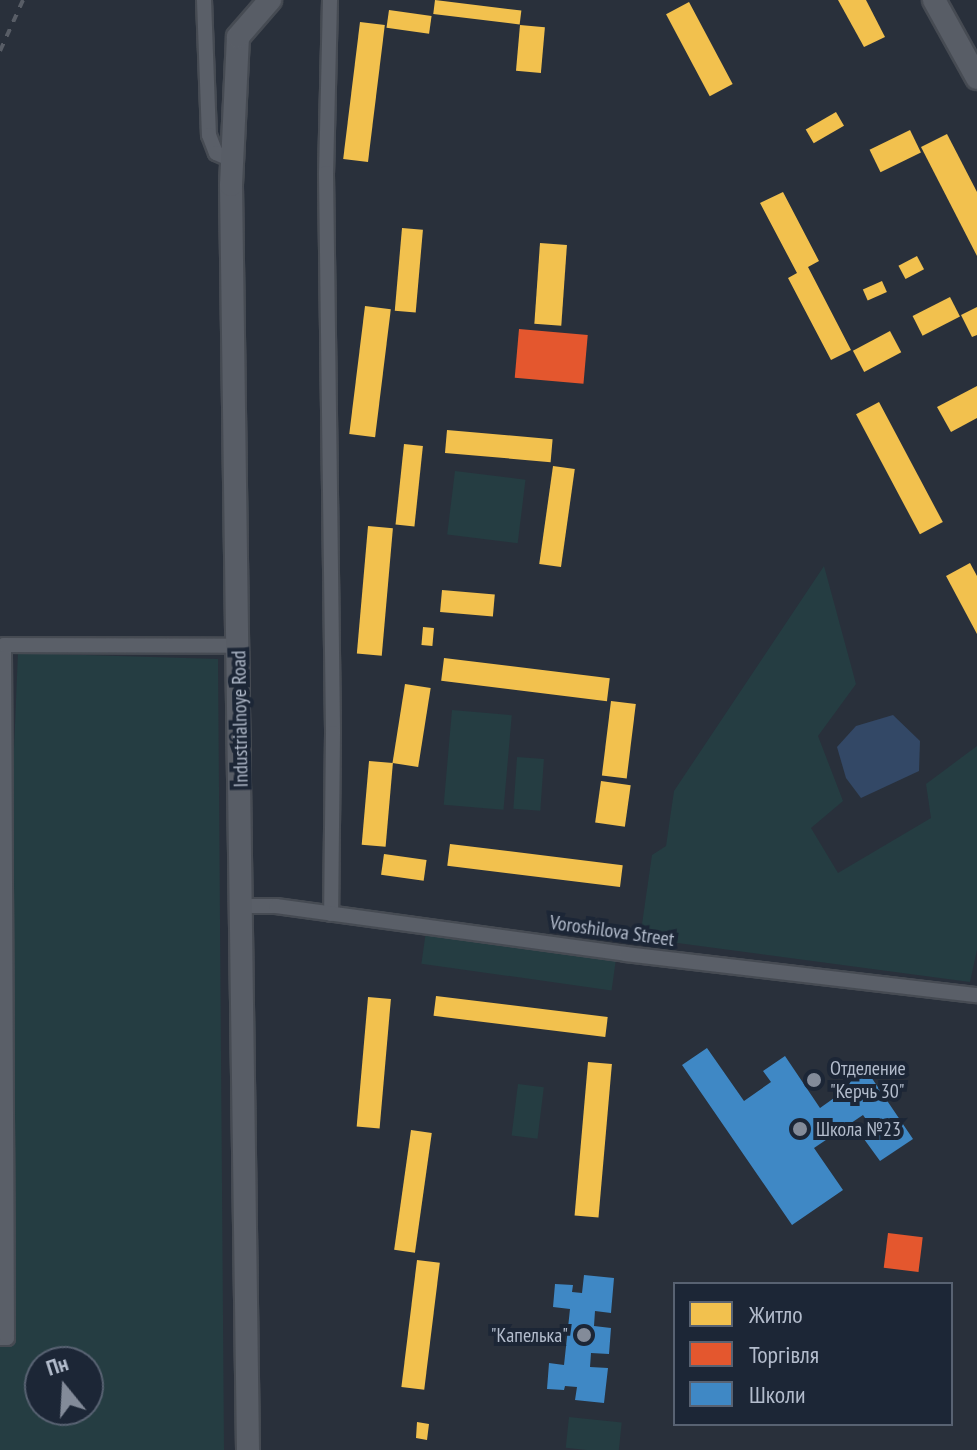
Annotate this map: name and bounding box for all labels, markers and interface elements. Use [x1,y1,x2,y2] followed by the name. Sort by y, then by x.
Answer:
[227,650,253,788] street label: Industrialnoye Road
[548,910,676,952] street label: Voroshilova Street
[830,1056,906,1103] place label: Отделение "Керчь 30"
[805,1071,823,1089] marker: Отделение "Керчь 30"
[816,1117,901,1141] place label: Школа №23
[791,1120,809,1138] marker: Школа №23
[673,1282,953,1426] legend
[749,1299,803,1330] text: Житло
[491,1323,568,1347] place label: "Капелька"
[575,1326,593,1344] marker: "Капелька"
[749,1339,819,1370] text: Торгівля
[24,1346,104,1426] north arrow
[43,1348,72,1382] text: Пн
[749,1379,806,1410] text: Школи

